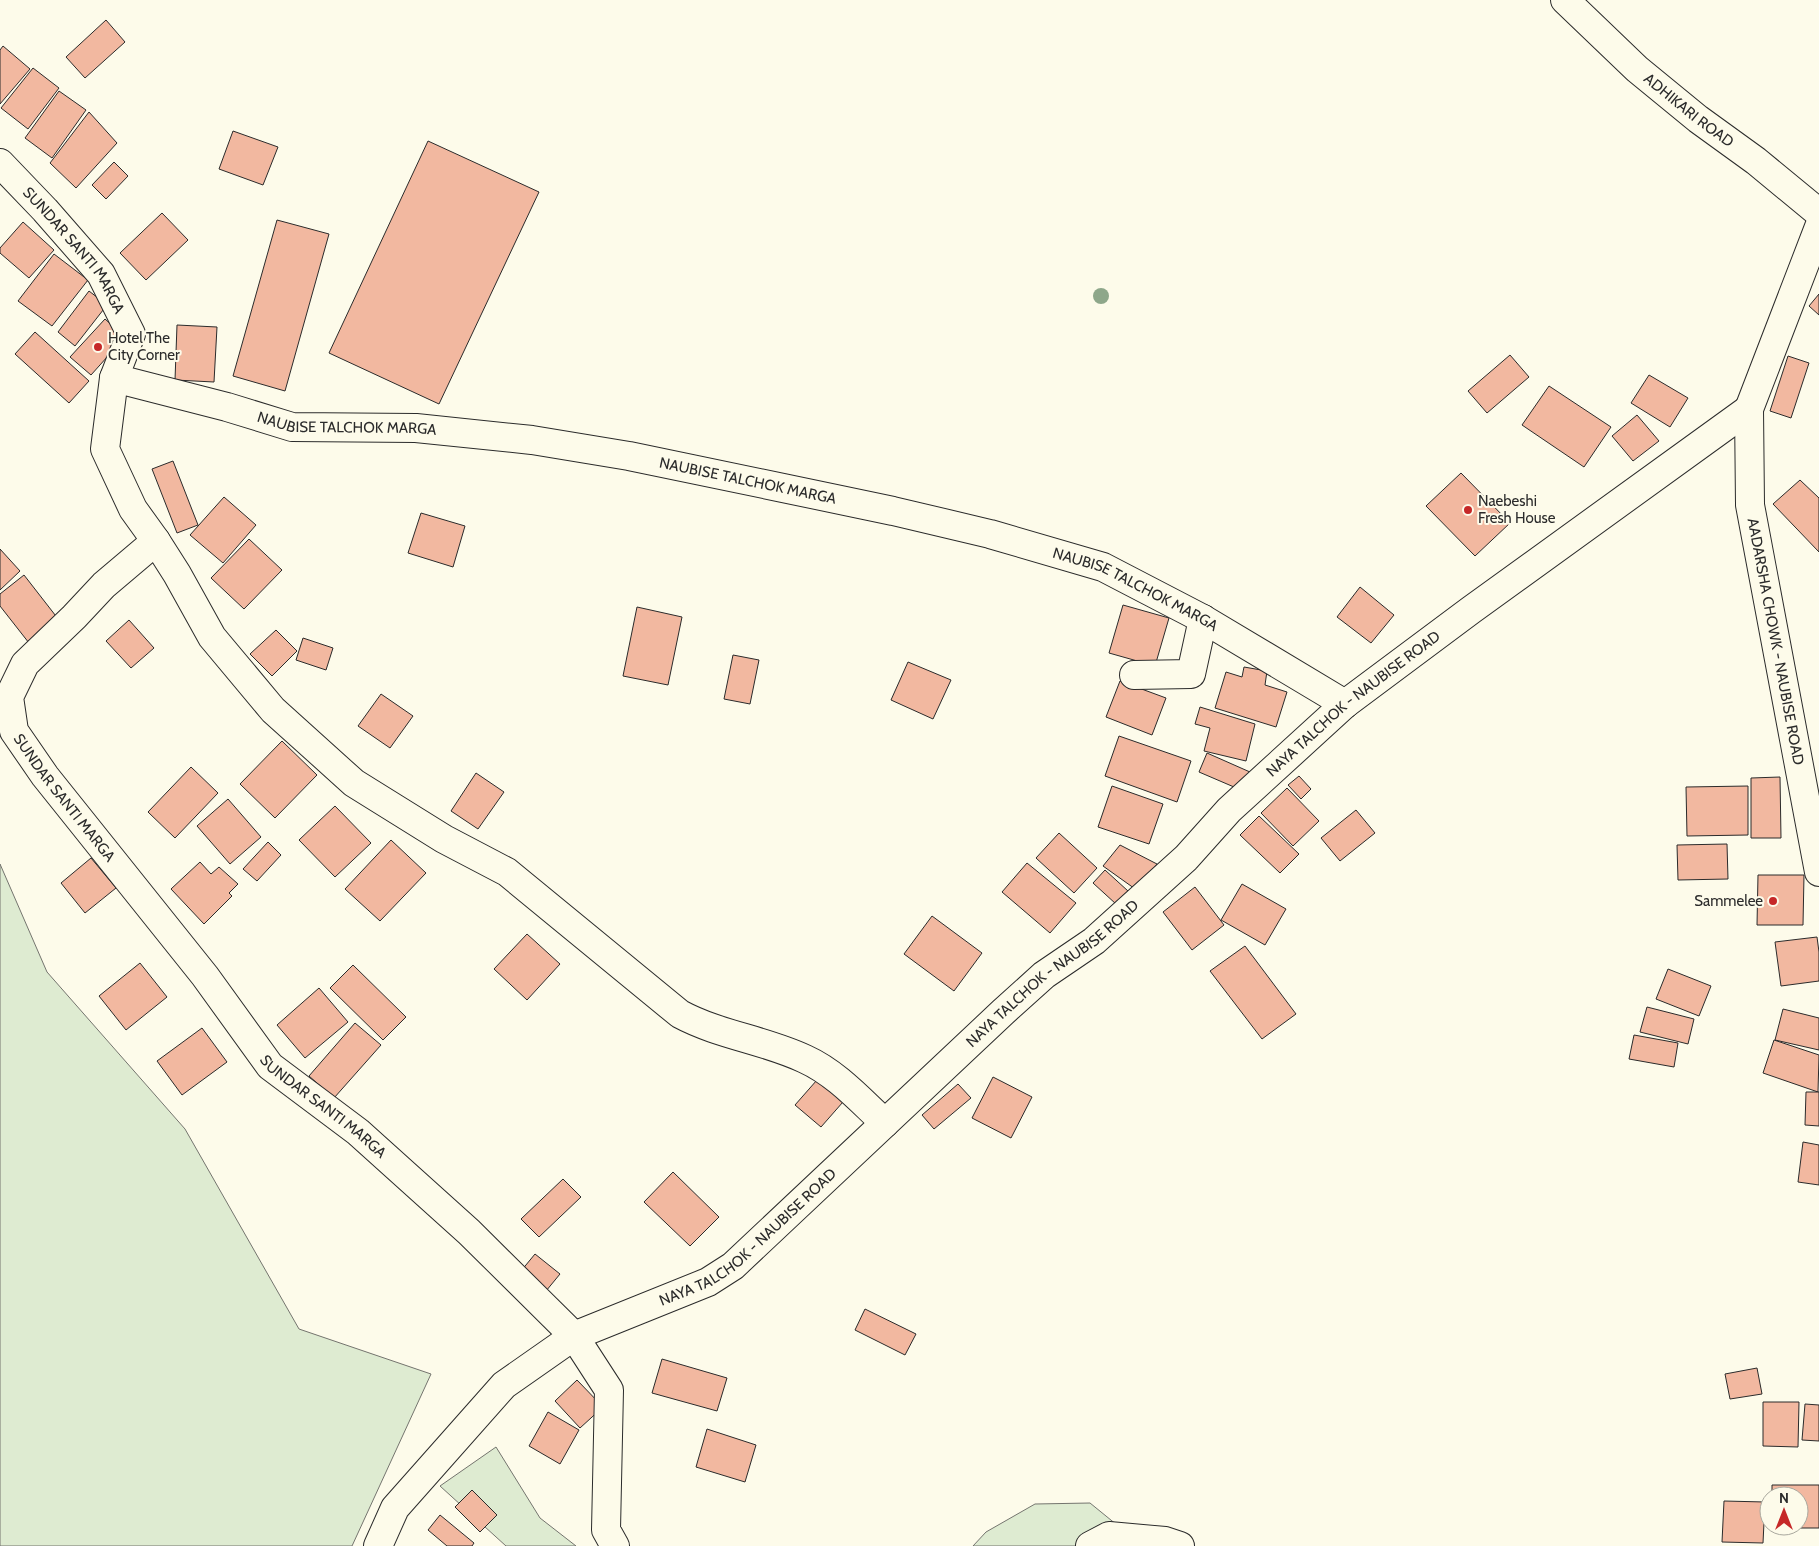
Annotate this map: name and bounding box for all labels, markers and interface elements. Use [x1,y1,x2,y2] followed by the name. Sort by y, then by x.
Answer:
[1640,69,1737,151] street label: ADHIKARI ROAD
[19,183,129,317] street label: SUNDAR SANTI MARGA
[108,329,180,364] place label: Hotel The City Corner
[92,341,104,353] marker: Hotel The City Corner
[255,408,438,439] street label: NAUBISE TALCHOK MARGA
[658,454,839,508] street label: NAUBISE TALCHOK MARGA
[1478,492,1556,527] place label: Naebeshi Fresh House
[1462,504,1474,516] marker: Naebeshi Fresh House
[1744,517,1808,767] street label: AADARSHA CHOWK - NAUBISE ROAD
[1051,544,1222,635] street label: NAUBISE TALCHOK MARGA
[1263,627,1444,780] street label: NAYA TALCHOK - NAUBISE ROAD
[10,730,119,866] street label: SUNDAR SANTI MARGA
[1694,892,1763,910] place label: Sammelee
[1767,895,1779,907] marker: Sammelee
[962,896,1142,1051] street label: NAYA TALCHOK - NAUBISE ROAD
[256,1052,390,1163] street label: SUNDAR SANTI MARGA
[657,1165,840,1310] street label: NAYA TALCHOK - NAUBISE ROAD
[1759,1486,1809,1536] north arrow
[1779,1489,1789,1507] text: N

